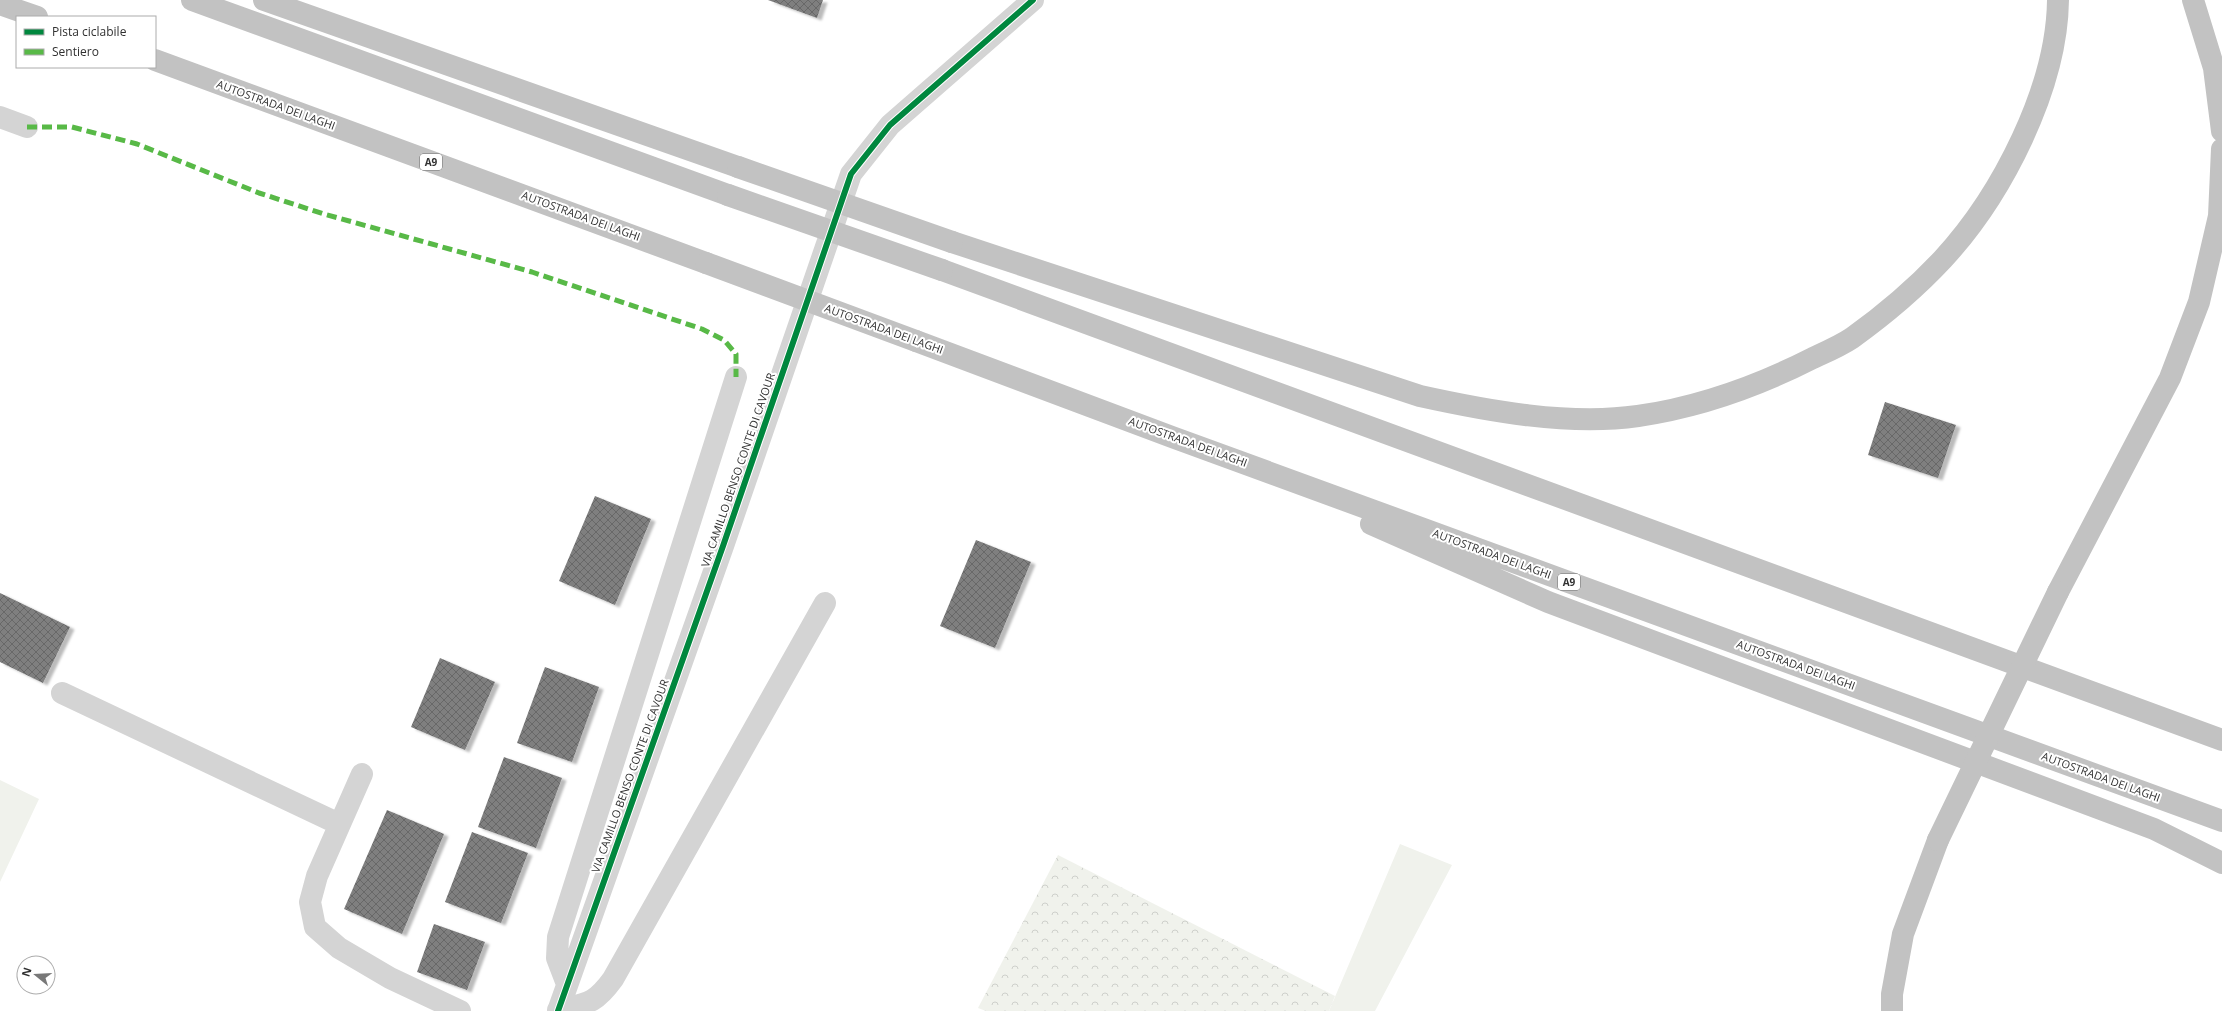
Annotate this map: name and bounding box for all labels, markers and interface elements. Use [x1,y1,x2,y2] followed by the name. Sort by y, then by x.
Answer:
[16,16,156,68] legend
[52,23,127,40] text: Pista ciclabile
[52,43,99,60] text: Sentiero
[215,76,338,133] street label: AUTOSTRADA DEI LAGHI
[420,154,442,170] road number: A9
[520,187,643,244] street label: AUTOSTRADA DEI LAGHI
[823,300,946,357] street label: AUTOSTRADA DEI LAGHI
[697,370,778,569] street label: VIA CAMILLO BENSO CONTE DI CAVOUR
[1127,413,1250,470] street label: AUTOSTRADA DEI LAGHI
[1431,525,1554,582] street label: AUTOSTRADA DEI LAGHI
[1558,574,1580,590] road number: A9
[1735,636,1858,693] street label: AUTOSTRADA DEI LAGHI
[587,677,672,875] street label: VIA CAMILLO BENSO CONTE DI CAVOUR
[2040,748,2163,805] street label: AUTOSTRADA DEI LAGHI
[16,955,56,995] north arrow
[17,965,35,978] text: N

